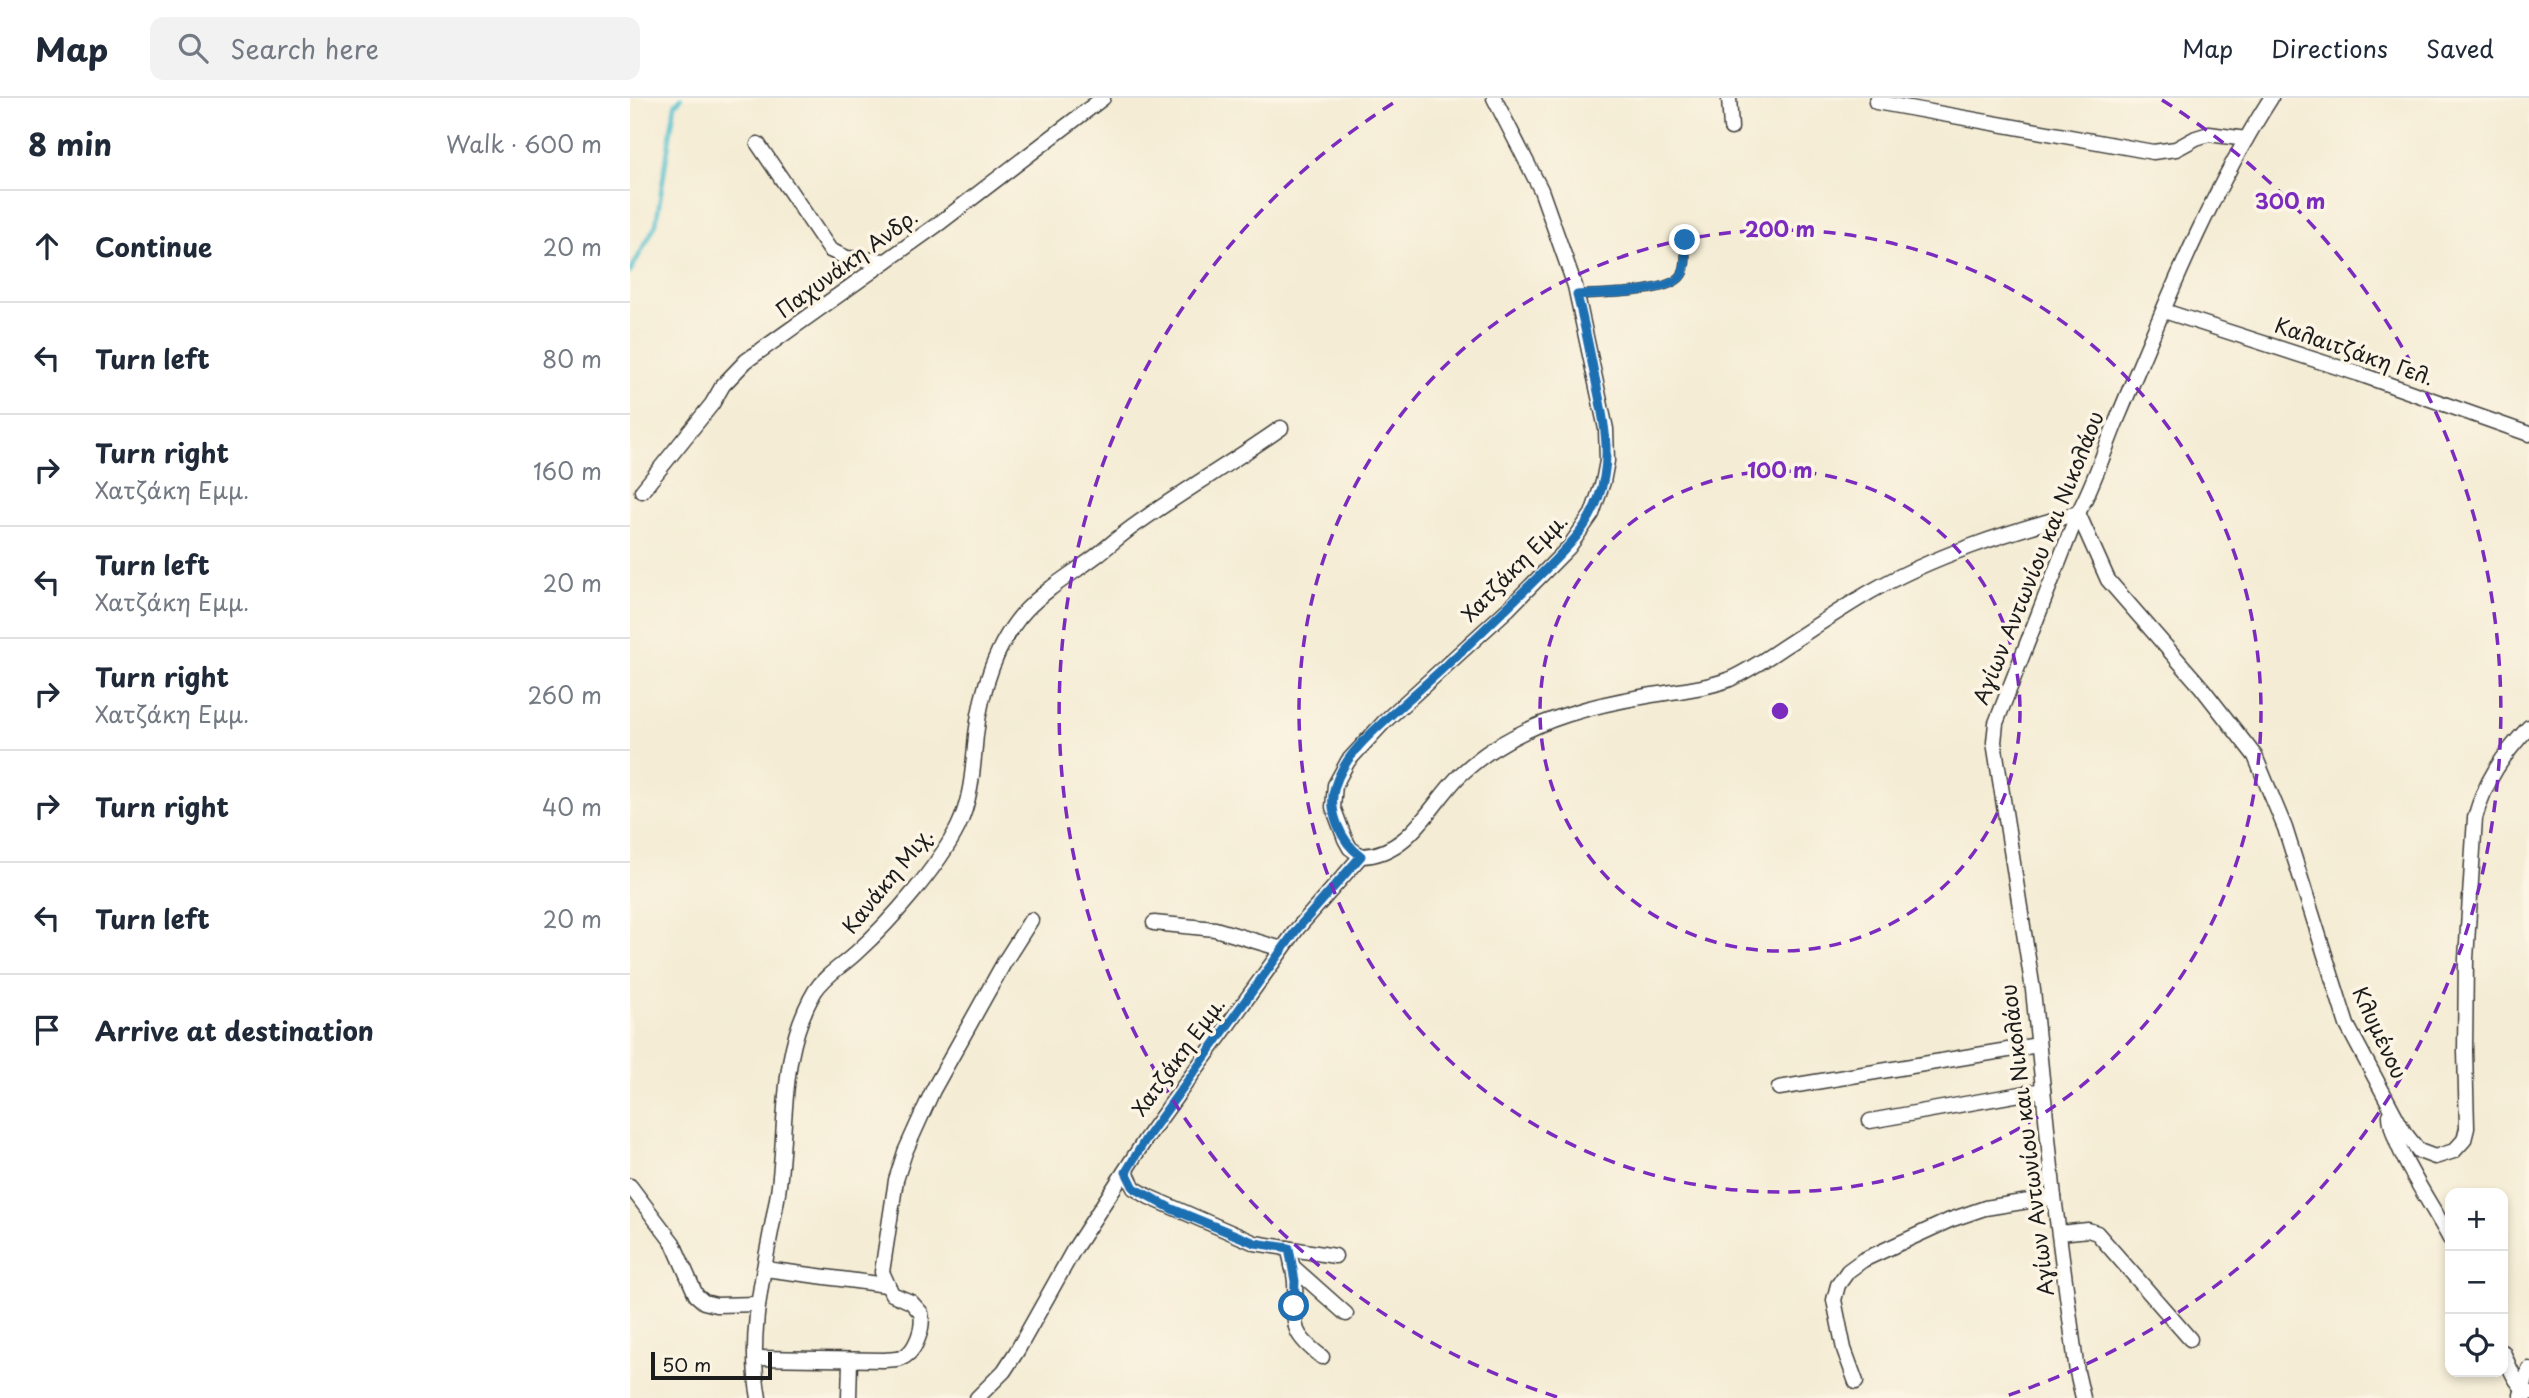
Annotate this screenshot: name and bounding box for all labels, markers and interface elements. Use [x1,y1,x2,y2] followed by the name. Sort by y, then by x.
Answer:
[150,17,640,80] search box
[35,23,108,73] text: Map
[174,29,212,67] icon: search
[230,29,379,68] text: Search here
[2182,30,2233,66] text: Map
[2271,30,2388,66] text: Directions
[2426,30,2494,66] text: Saved
[28,121,112,166] text: 8 min
[446,126,602,161] text: Walk · 600 m
[2255,184,2325,216] text: 300 m
[768,200,924,325] street label: Παχυνάκη Ανδρ.
[1745,212,1815,244] text: 200 m
[1669,224,1700,255] route end
[28,227,66,265] icon: ahead
[95,227,212,266] text: Continue
[543,229,602,264] text: 20 m
[2271,308,2439,392] street label: Καλαιτζάκη Γελ.
[28,339,66,377] icon: left
[95,339,210,378] text: Turn left
[542,341,602,376] text: 80 m
[1964,406,2111,709] street label: Αγίων Αντωνίου και Νικολάου
[95,433,229,472] text: Turn right
[28,451,66,489] icon: right
[533,453,602,488] text: 160 m
[1747,453,1813,485] text: 100 m
[95,472,249,507] text: Χατζάκη Εμμ.
[1453,505,1574,628] street label: Χατζάκη Εμμ.
[95,545,210,584] text: Turn left
[28,563,66,601] icon: left
[543,565,602,600] text: 20 m
[95,584,249,619] text: Χατζάκη Εμμ.
[95,657,229,696] text: Turn right
[28,675,66,713] icon: right
[527,677,602,712] text: 260 m
[95,696,249,731] text: Χατζάκη Εμμ.
[1768,699,1792,723] centre of rings
[28,787,66,825] icon: right
[95,787,229,826] text: Turn right
[542,789,602,824] text: 40 m
[833,820,939,940] street label: Κανάκη Μιχ.
[28,899,66,937] icon: left
[95,899,210,938] text: Turn left
[543,901,602,936] text: 20 m
[2345,981,2416,1084] street label: Κλυμένου
[1991,983,2061,1298] street label: Αγίων Αντωνίου και Νικολάου
[1123,989,1232,1122] street label: Χατζάκη Εμμ.
[28,1011,66,1049] icon: arrive
[95,1011,374,1050] text: Arrive at destination
[2445,1188,2508,1377] map controls
[2445,1188,2508,1251] button: +
[2445,1251,2508,1314] button: −
[1278,1290,1309,1321] route start
[2445,1314,2508,1377] button: locate
[651,1349,772,1381] scale bar
[662,1350,711,1378] text: 50 m

